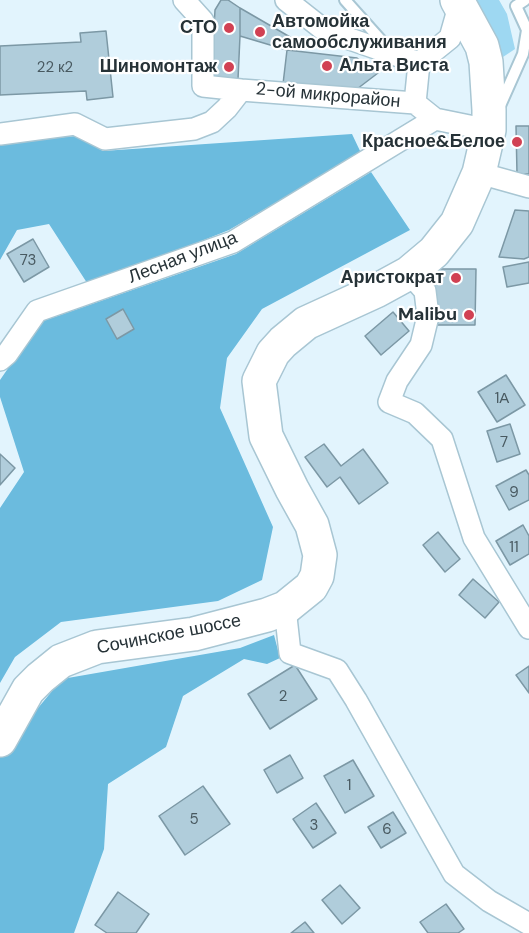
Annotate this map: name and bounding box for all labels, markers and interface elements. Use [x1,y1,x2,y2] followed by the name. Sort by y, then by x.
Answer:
[272,11,447,54] place label: Автомойка самообслуживания
[180,17,217,39] place label: СТО
[222,21,236,35] marker: СТО
[253,25,267,39] marker: Автомойка самообслуживания
[339,55,449,77] place label: Альта Виста
[100,56,217,78] place label: Шиномонтаж
[37,59,73,77] house number: 22 к2
[320,59,334,73] marker: Альта Виста
[222,60,236,74] marker: Шиномонтаж
[255,79,401,113] street label: 2-ой микрорайон
[362,131,505,153] place label: Красное&Белое
[510,135,524,149] marker: Красное&Белое
[126,227,240,289] street label: Лесная улица
[20,252,36,270] house number: 73
[341,267,444,289] place label: Аристократ
[449,271,463,285] marker: Аристократ
[398,304,457,326] place label: Malibu
[462,308,476,322] marker: Malibu
[495,390,509,408] house number: 1А
[500,434,508,452] house number: 7
[509,484,519,502] house number: 9
[509,539,519,557] house number: 11
[95,610,243,660] street label: Сочинское шоссе
[279,688,287,706] house number: 2
[347,777,351,795] house number: 1
[189,811,199,829] house number: 5
[310,817,318,835] house number: 3
[382,821,392,839] house number: 6

